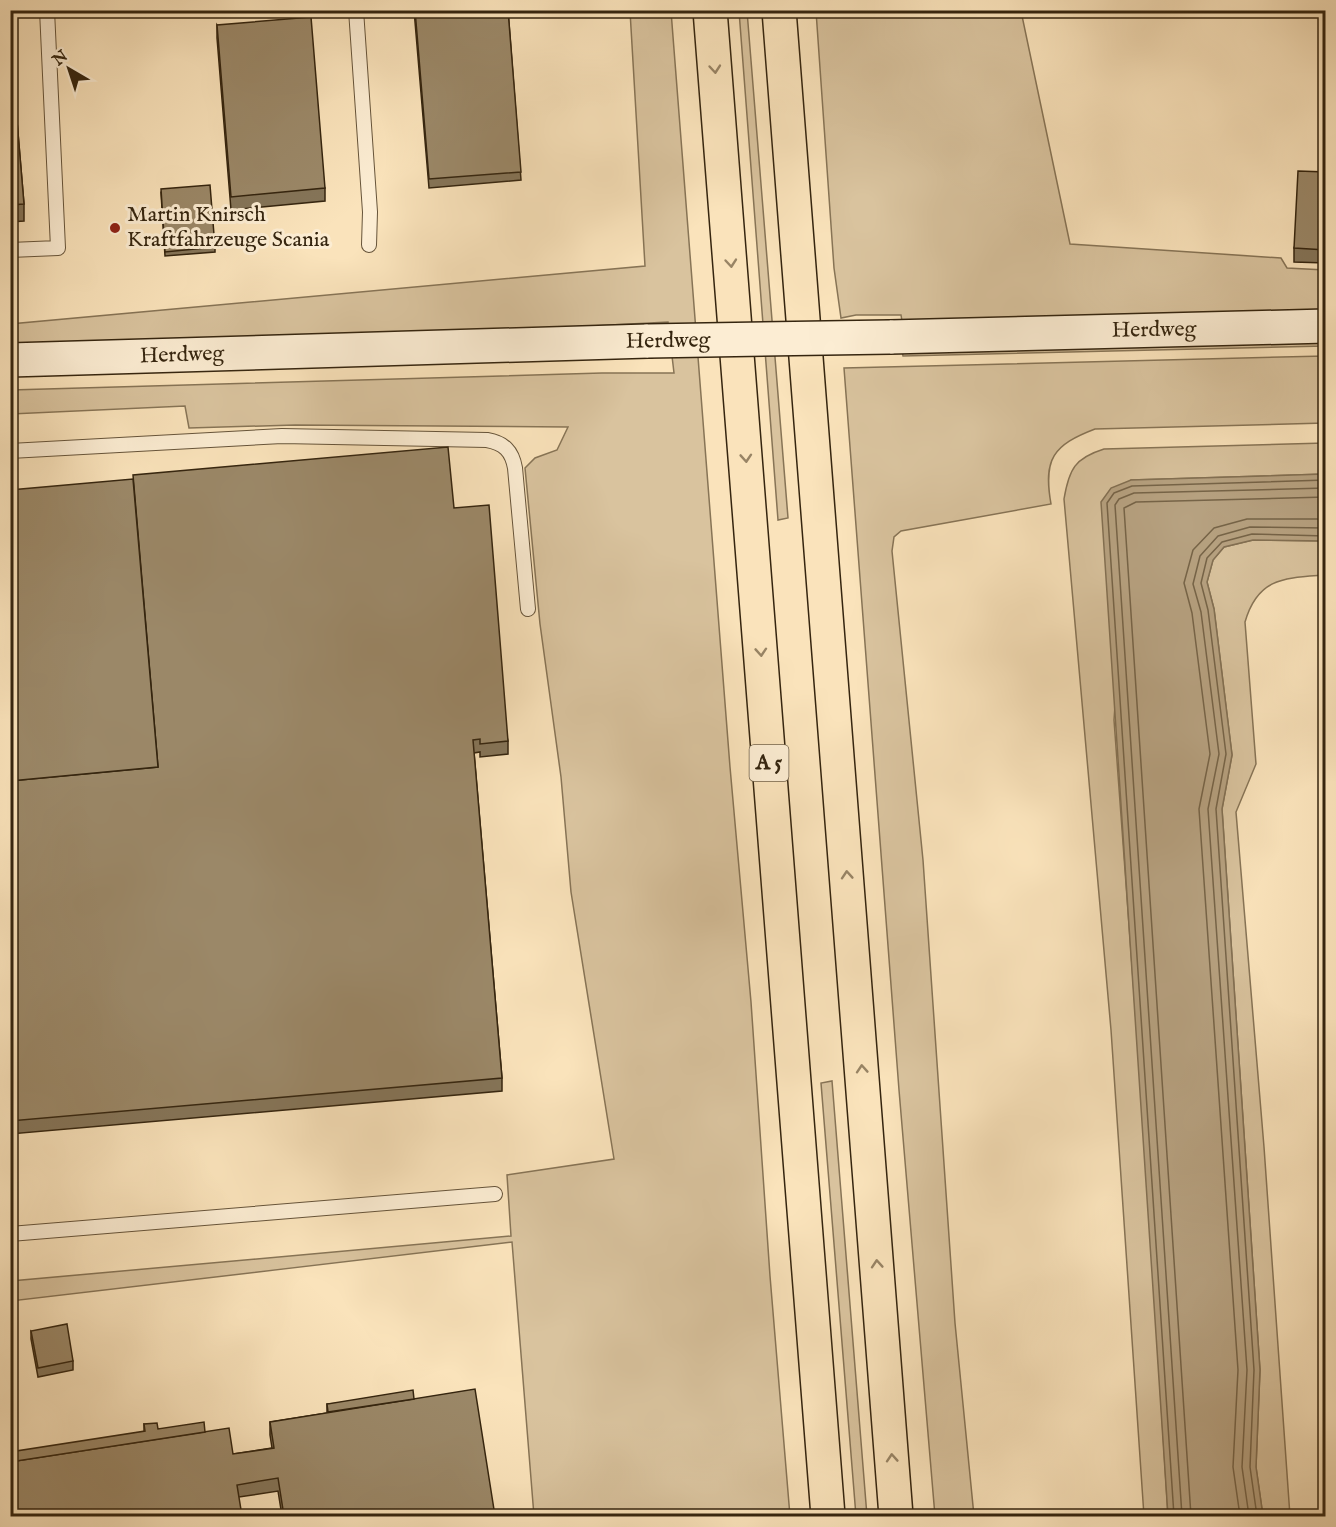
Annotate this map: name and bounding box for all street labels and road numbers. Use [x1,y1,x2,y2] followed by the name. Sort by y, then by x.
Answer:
[1111,315,1198,345] street label: Herdweg
[625,326,712,356] street label: Herdweg
[139,339,226,370] street label: Herdweg
[750,745,788,781] road number: A 5

